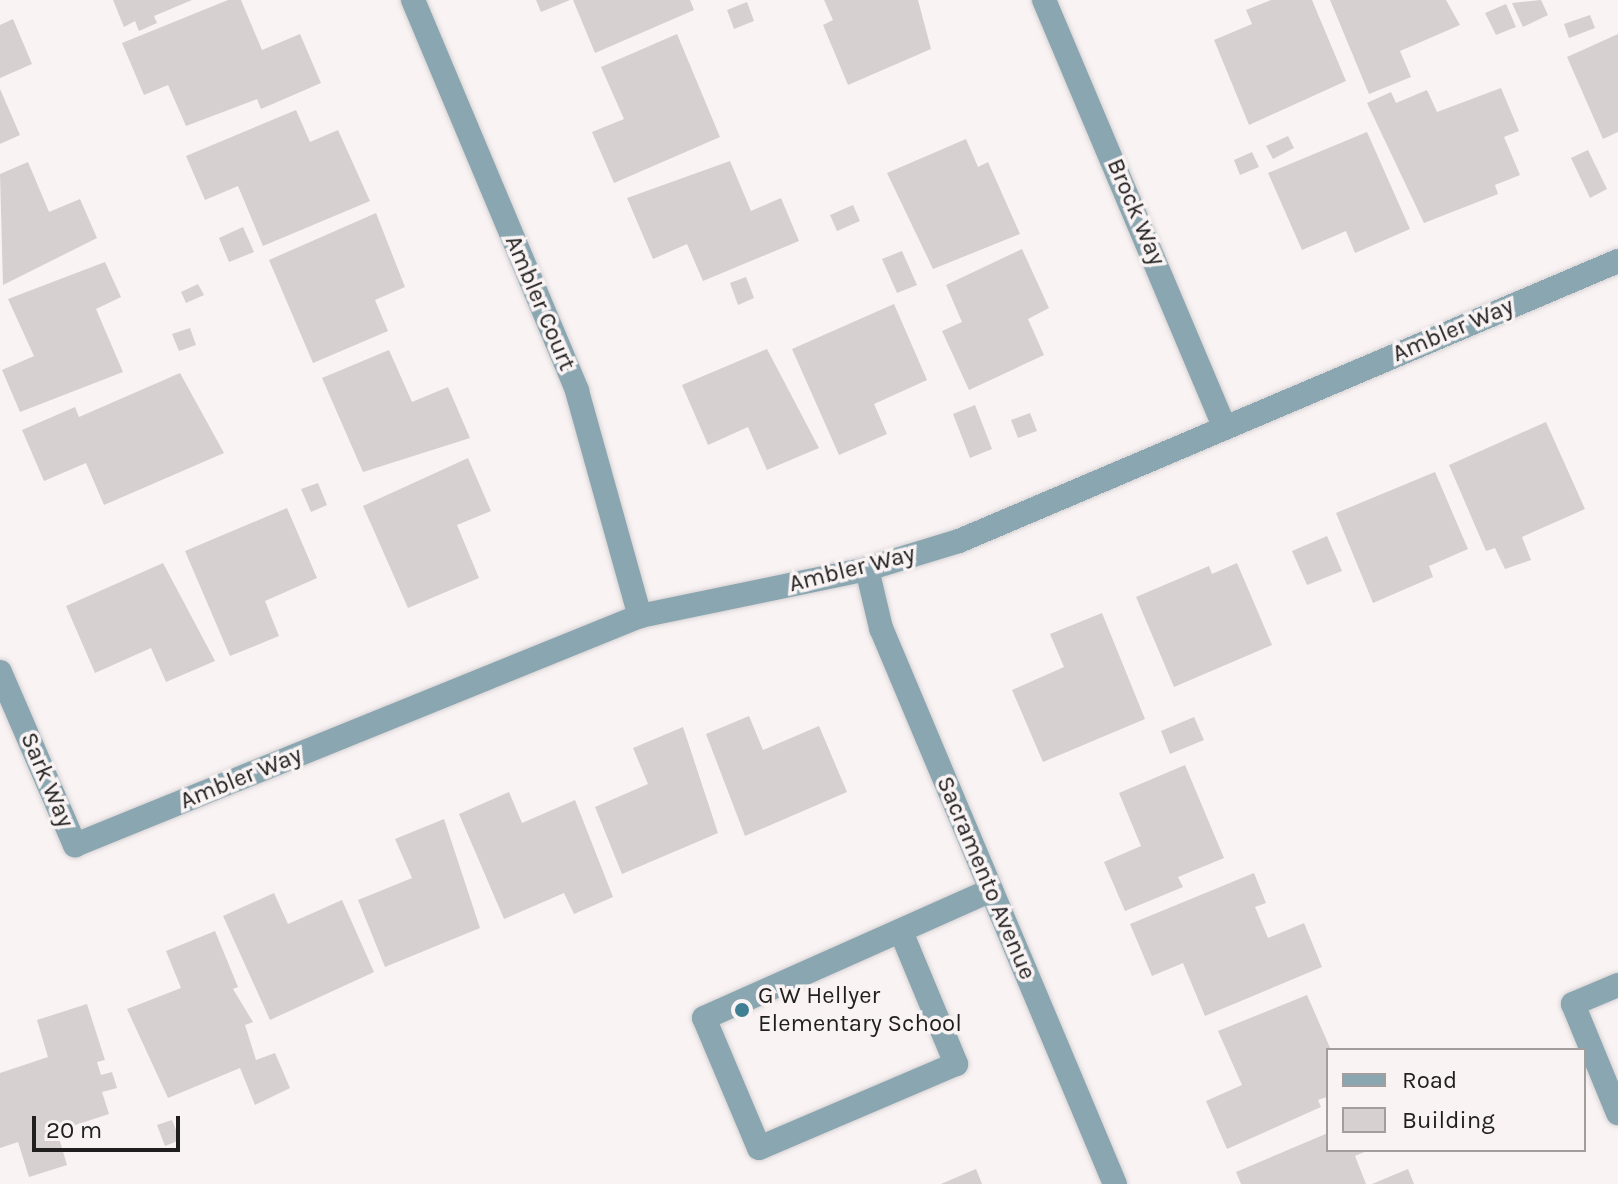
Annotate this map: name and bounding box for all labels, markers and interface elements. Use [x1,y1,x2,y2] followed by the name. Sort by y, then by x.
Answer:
[1101,154,1171,270] street label: Brock Way
[499,231,581,375] street label: Ambler Court
[1388,292,1518,368] street label: Ambler Way
[786,539,918,599] street label: Ambler Way
[14,728,80,832] street label: Sark Way
[176,740,306,816] street label: Ambler Way
[930,772,1042,984] street label: Sacramento Avenue
[758,982,962,1038] place label: G W Hellyer Elementary School
[733,1001,751,1019] marker: G W Hellyer Elementary School
[1326,1048,1586,1152] legend
[1402,1066,1457,1094] text: Road
[36,1100,184,1150] scale bar
[1402,1106,1495,1134] text: Building
[46,1116,102,1144] text: 20 m

